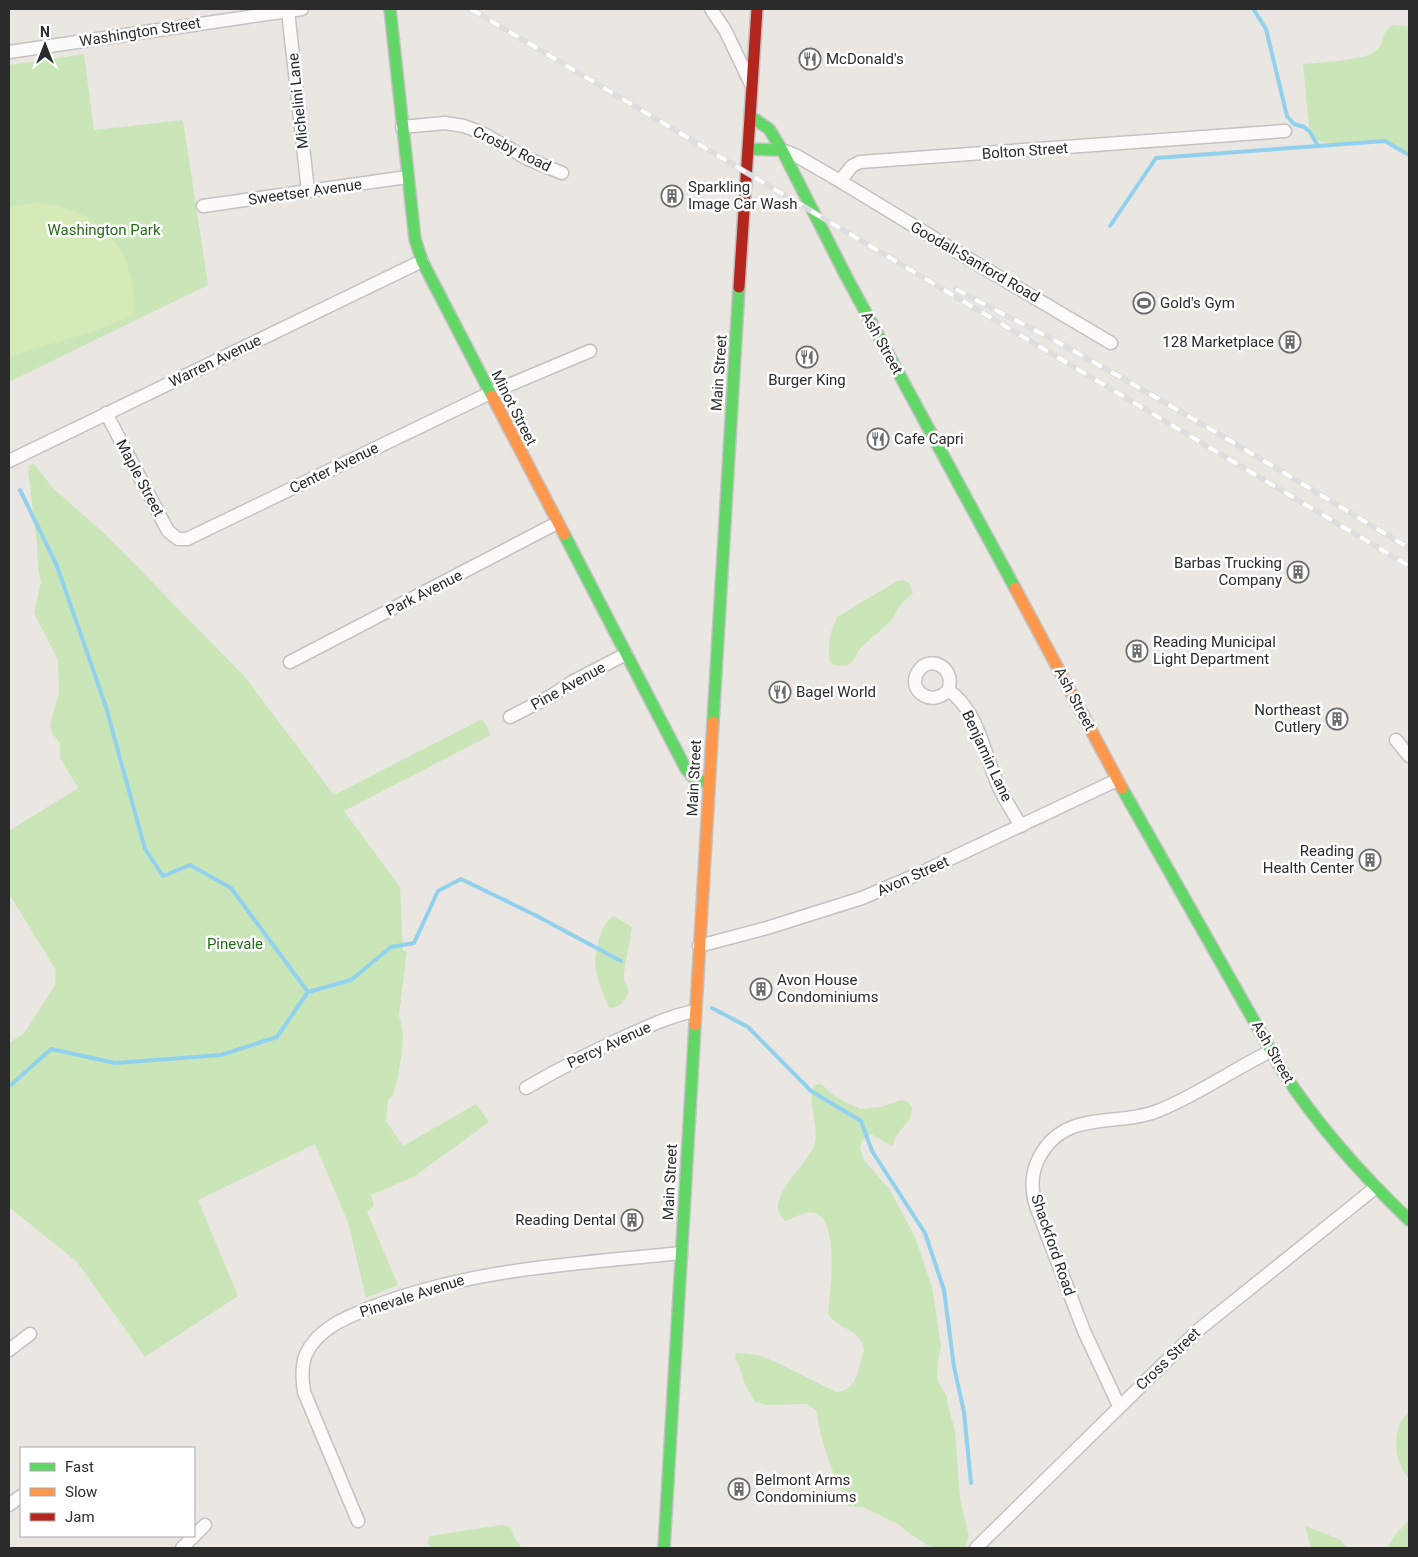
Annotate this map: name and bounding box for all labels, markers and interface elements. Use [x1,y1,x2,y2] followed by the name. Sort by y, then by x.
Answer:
[78,14,202,50] street label: Washington Street
[20,20,70,70] north arrow
[40,24,50,40] text: N
[798,47,822,71] restaurant icon: McDonald's
[826,50,904,68] place label: McDonald's
[284,52,312,150] street label: Michelini Lane
[470,122,554,176] street label: Crosby Road
[981,139,1069,163] street label: Bolton Street
[247,175,363,209] street label: Sweetser Avenue
[688,178,797,213] place label: Sparkling Image Car Wash
[660,184,684,208] building icon: Sparkling Image Car Wash
[907,218,1043,306] street label: Goodall-Sanford Road
[47,221,161,239] park label: Washington Park
[1132,291,1156,315] sports icon: Gold's Gym
[1160,294,1235,312] place label: Gold's Gym
[857,308,907,378] street label: Ash Street
[1278,330,1302,354] building icon: 128 Marketplace
[166,331,264,391] street label: Warren Avenue
[1162,333,1274,351] place label: 128 Marketplace
[707,334,731,412] street label: Main Street
[795,345,819,369] restaurant icon: Burger King
[487,367,541,449] street label: Minot Street
[768,371,846,389] place label: Burger King
[866,427,890,451] restaurant icon: Cafe Capri
[894,430,964,448] place label: Cafe Capri
[112,436,168,520] street label: Maple Street
[287,439,381,497] street label: Center Avenue
[1174,554,1282,589] place label: Barbas Trucking Company
[1286,560,1310,584] building icon: Barbas Trucking Company
[383,566,465,620] street label: Park Avenue
[1153,633,1276,668] place label: Reading Municipal Light Department
[1125,639,1149,663] building icon: Reading Municipal Light Department
[528,658,608,714] street label: Pine Avenue
[1051,664,1099,734] street label: Ash Street
[768,680,792,704] restaurant icon: Bagel World
[796,683,876,701] place label: Bagel World
[1254,701,1321,736] place label: Northeast Cutlery
[1325,707,1349,731] building icon: Northeast Cutlery
[958,708,1016,805] street label: Benjamin Lane
[683,739,705,817] street label: Main Street
[1263,842,1354,877] place label: Reading Health Center
[1358,848,1382,872] building icon: Reading Health Center
[874,852,952,900] street label: Avon Street
[207,935,263,953] park label: Pinevale
[777,971,879,1006] place label: Avon House Condominiums
[749,977,773,1001] building icon: Avon House Condominiums
[564,1018,654,1072] street label: Percy Avenue
[1248,1018,1298,1086] street label: Ash Street
[659,1143,681,1221] street label: Main Street
[1027,1192,1079,1298] street label: Shackford Road
[620,1208,644,1232] building icon: Reading Dental
[515,1211,616,1229] place label: Reading Dental
[357,1271,467,1321] street label: Pinevale Avenue
[1132,1324,1204,1394] street label: Cross Street
[20,1447,195,1537] legend
[65,1458,94,1476] text: Fast
[755,1471,857,1506] place label: Belmont Arms Condominiums
[727,1477,751,1501] building icon: Belmont Arms Condominiums
[65,1483,97,1501] text: Slow
[65,1508,95,1526] text: Jam

